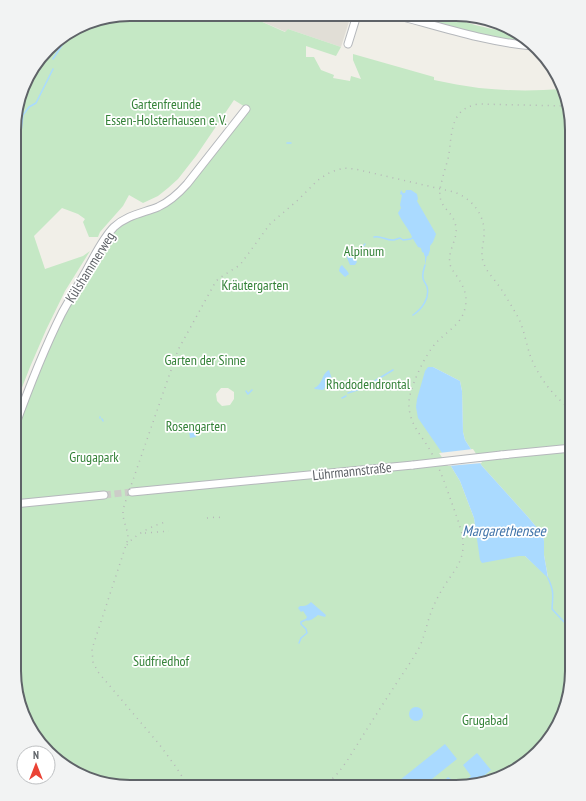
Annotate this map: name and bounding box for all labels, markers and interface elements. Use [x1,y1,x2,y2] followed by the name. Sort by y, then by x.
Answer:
[105,95,227,129] park label: Gartenfreunde Essen-Holsterhausen e. V.
[61,228,119,306] street label: Külshammerweg
[344,242,384,260] park label: Alpinum
[222,276,288,294] park label: Kräutergarten
[164,351,246,369] park label: Garten der Sinne
[326,375,411,393] park label: Rhododendrontal
[166,417,226,435] park label: Rosengarten
[69,448,119,466] park label: Grugapark
[312,458,393,484] street label: Lührmannstraße
[462,521,546,540] water label: Margarethensee
[133,652,189,670] park label: Südfriedhof
[462,711,508,729] park label: Grugabad
[16,745,56,785] north arrow
[33,748,39,762] text: N

